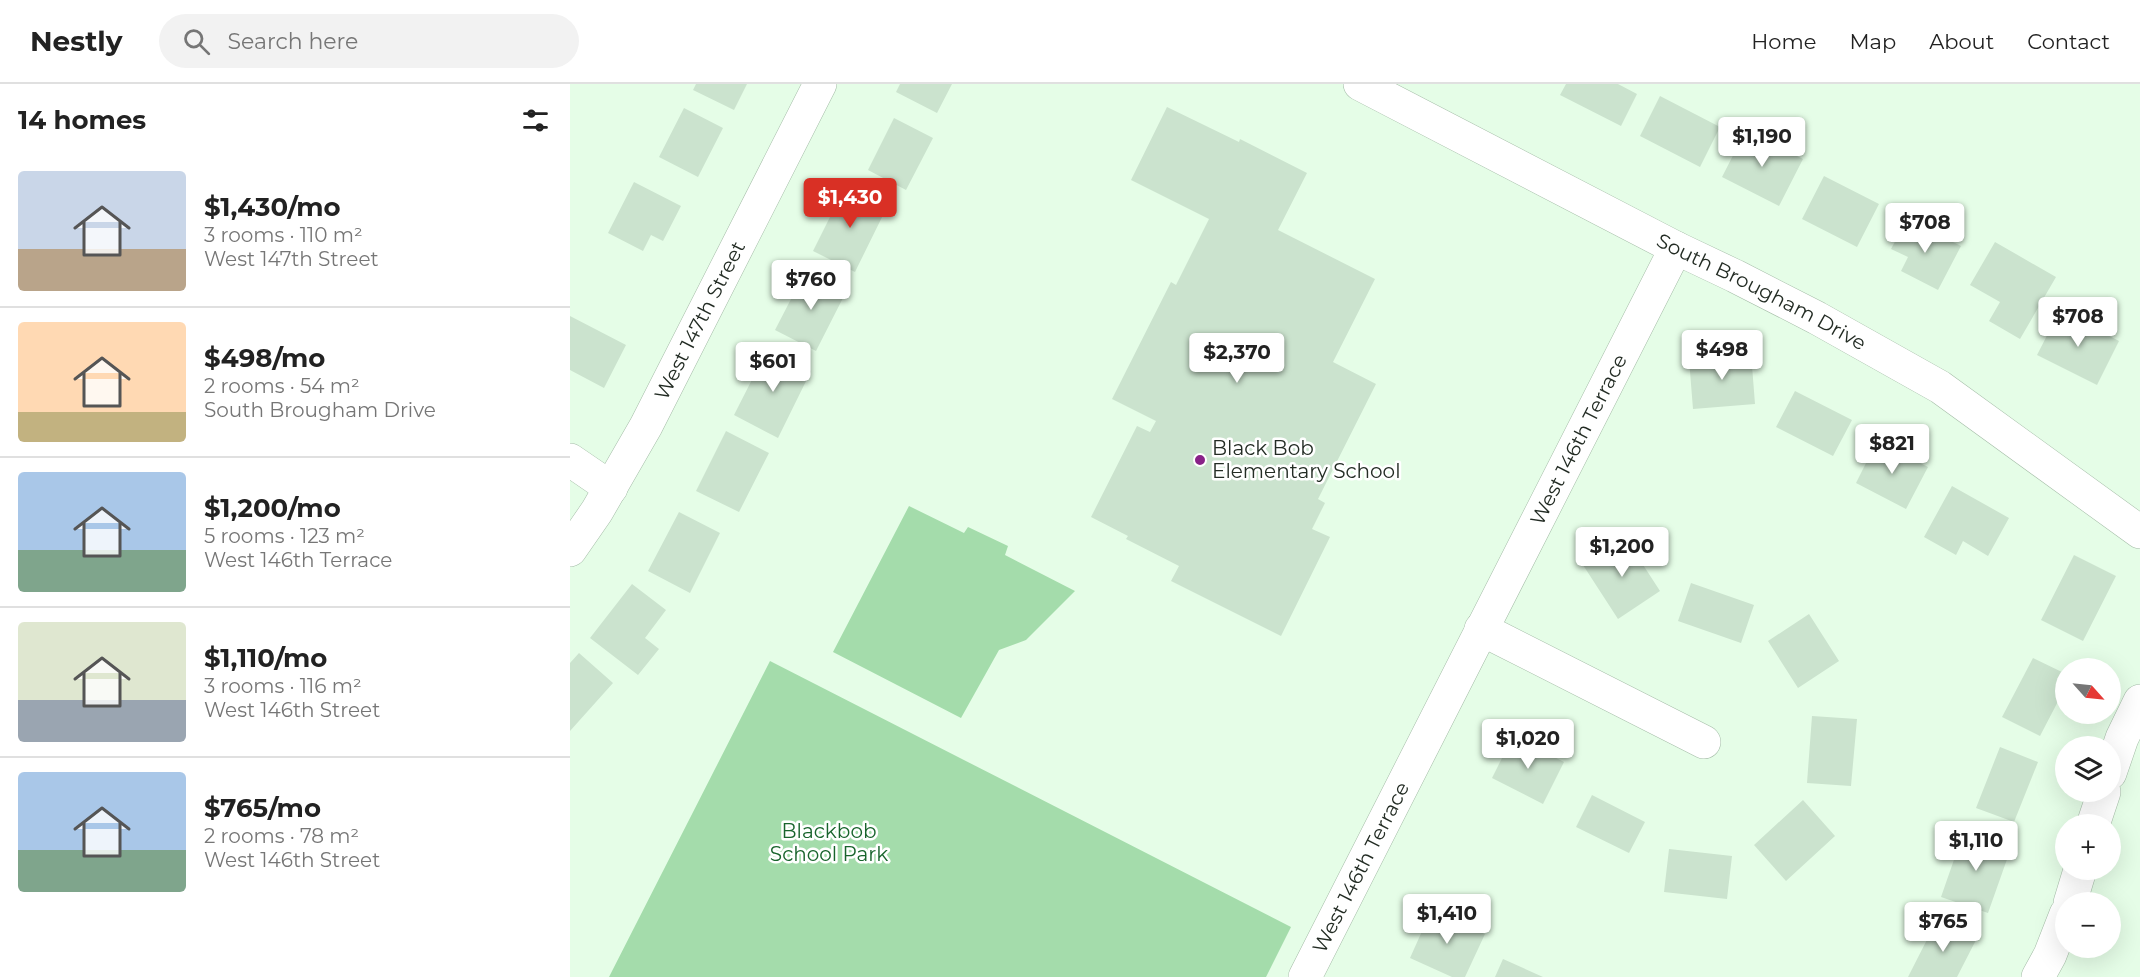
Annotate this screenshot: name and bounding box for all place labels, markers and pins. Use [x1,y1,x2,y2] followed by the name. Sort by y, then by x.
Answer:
[1713,117,1811,168] pin: $1,190
[801,178,899,229] pin: $1,430
[1889,203,1961,254] pin: $708
[775,260,847,311] pin: $760
[2042,297,2114,348] pin: $708
[1686,330,1758,381] pin: $498
[1188,333,1286,384] pin: $2,370
[737,342,809,393] pin: $601
[1856,424,1928,475] pin: $821
[1212,436,1401,483] place label: Black Bob Elementary School
[1193,453,1207,467] marker: Black Bob Elementary School
[1573,527,1671,578] pin: $1,200
[1479,719,1577,770] pin: $1,020
[1927,821,2025,872] pin: $1,110
[1398,894,1496,945] pin: $1,410
[1907,902,1979,953] pin: $765

